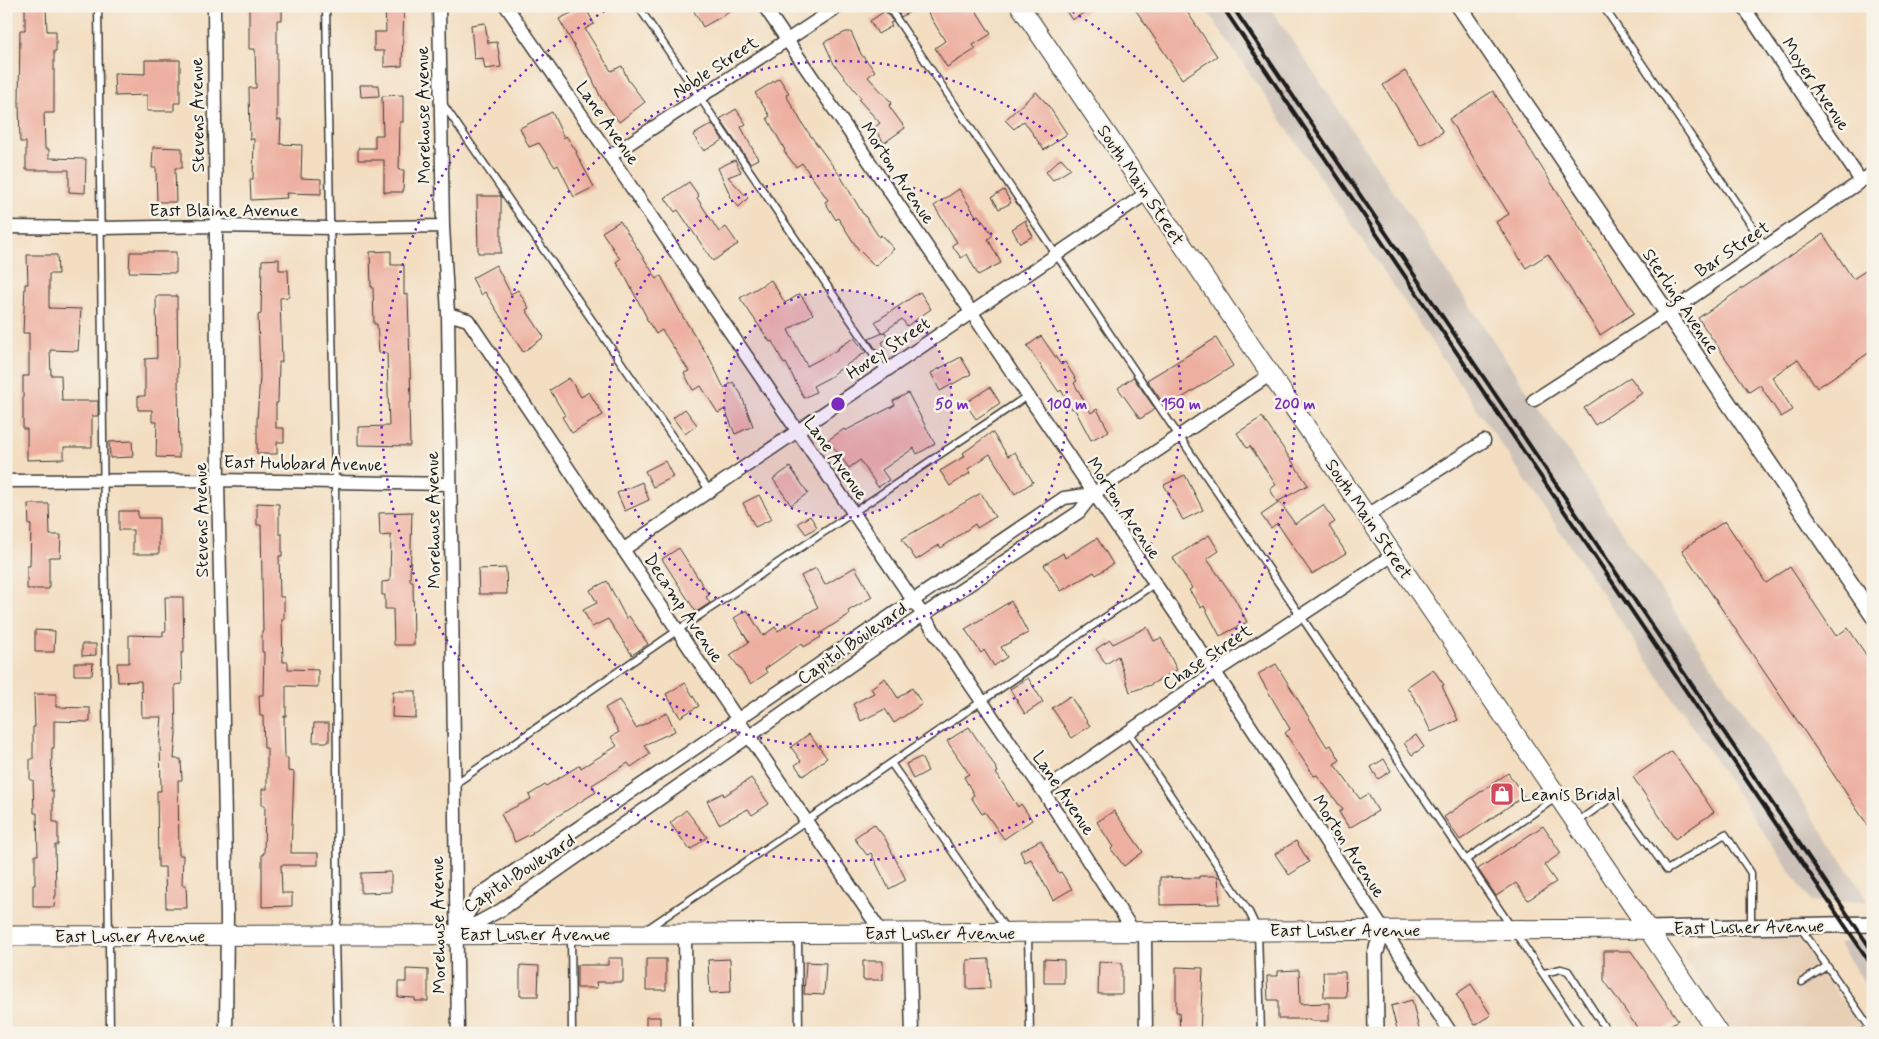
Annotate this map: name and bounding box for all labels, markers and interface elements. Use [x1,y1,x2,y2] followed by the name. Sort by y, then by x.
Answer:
[668,31,764,105] street label: Noble Street
[1775,33,1855,136] street label: Moyer Avenue
[411,46,437,184] street label: Morehouse Avenue
[185,57,211,173] street label: Stevens Avenue
[570,77,645,170] street label: Lane Avenue
[854,118,940,229] street label: Morton Avenue
[1091,121,1189,251] street label: South Main Street
[149,199,299,223] street label: East Blaine Avenue
[1690,216,1775,284] street label: Bar Street
[1634,244,1724,360] street label: Sterling Avenue
[842,312,935,386] street label: Hovey Street
[829,395,847,413] centre of rings
[935,395,969,415] text: 50 m
[1047,395,1087,415] text: 100 m
[1161,395,1201,415] text: 150 m
[1275,395,1316,415] text: 200 m
[798,412,873,505] street label: Lane Avenue
[223,451,383,477] street label: East Hubbard Avenue
[421,451,447,589] street label: Morehouse Avenue
[1080,453,1166,564] street label: Morton Avenue
[1319,455,1417,585] street label: South Main Street
[189,462,215,578] street label: Stevens Avenue
[638,549,729,668] street label: Decamp Avenue
[793,597,912,691] street label: Capitol Boulevard
[1158,619,1257,697] street label: Chase Street
[1026,747,1100,840] street label: Lane Avenue
[1489,781,1515,807] shop icon: Leanis Bridal
[1520,783,1620,807] place label: Leanis Bridal
[1306,790,1390,903] street label: Morton Avenue
[459,829,580,919] street label: Capitol Boulevard
[426,856,452,994] street label: Morehouse Avenue
[1674,915,1825,941] street label: East Lusher Avenue
[1270,919,1420,943] street label: East Lusher Avenue
[865,922,1015,946] street label: East Lusher Avenue
[460,923,610,947] street label: East Lusher Avenue
[55,925,205,949] street label: East Lusher Avenue

